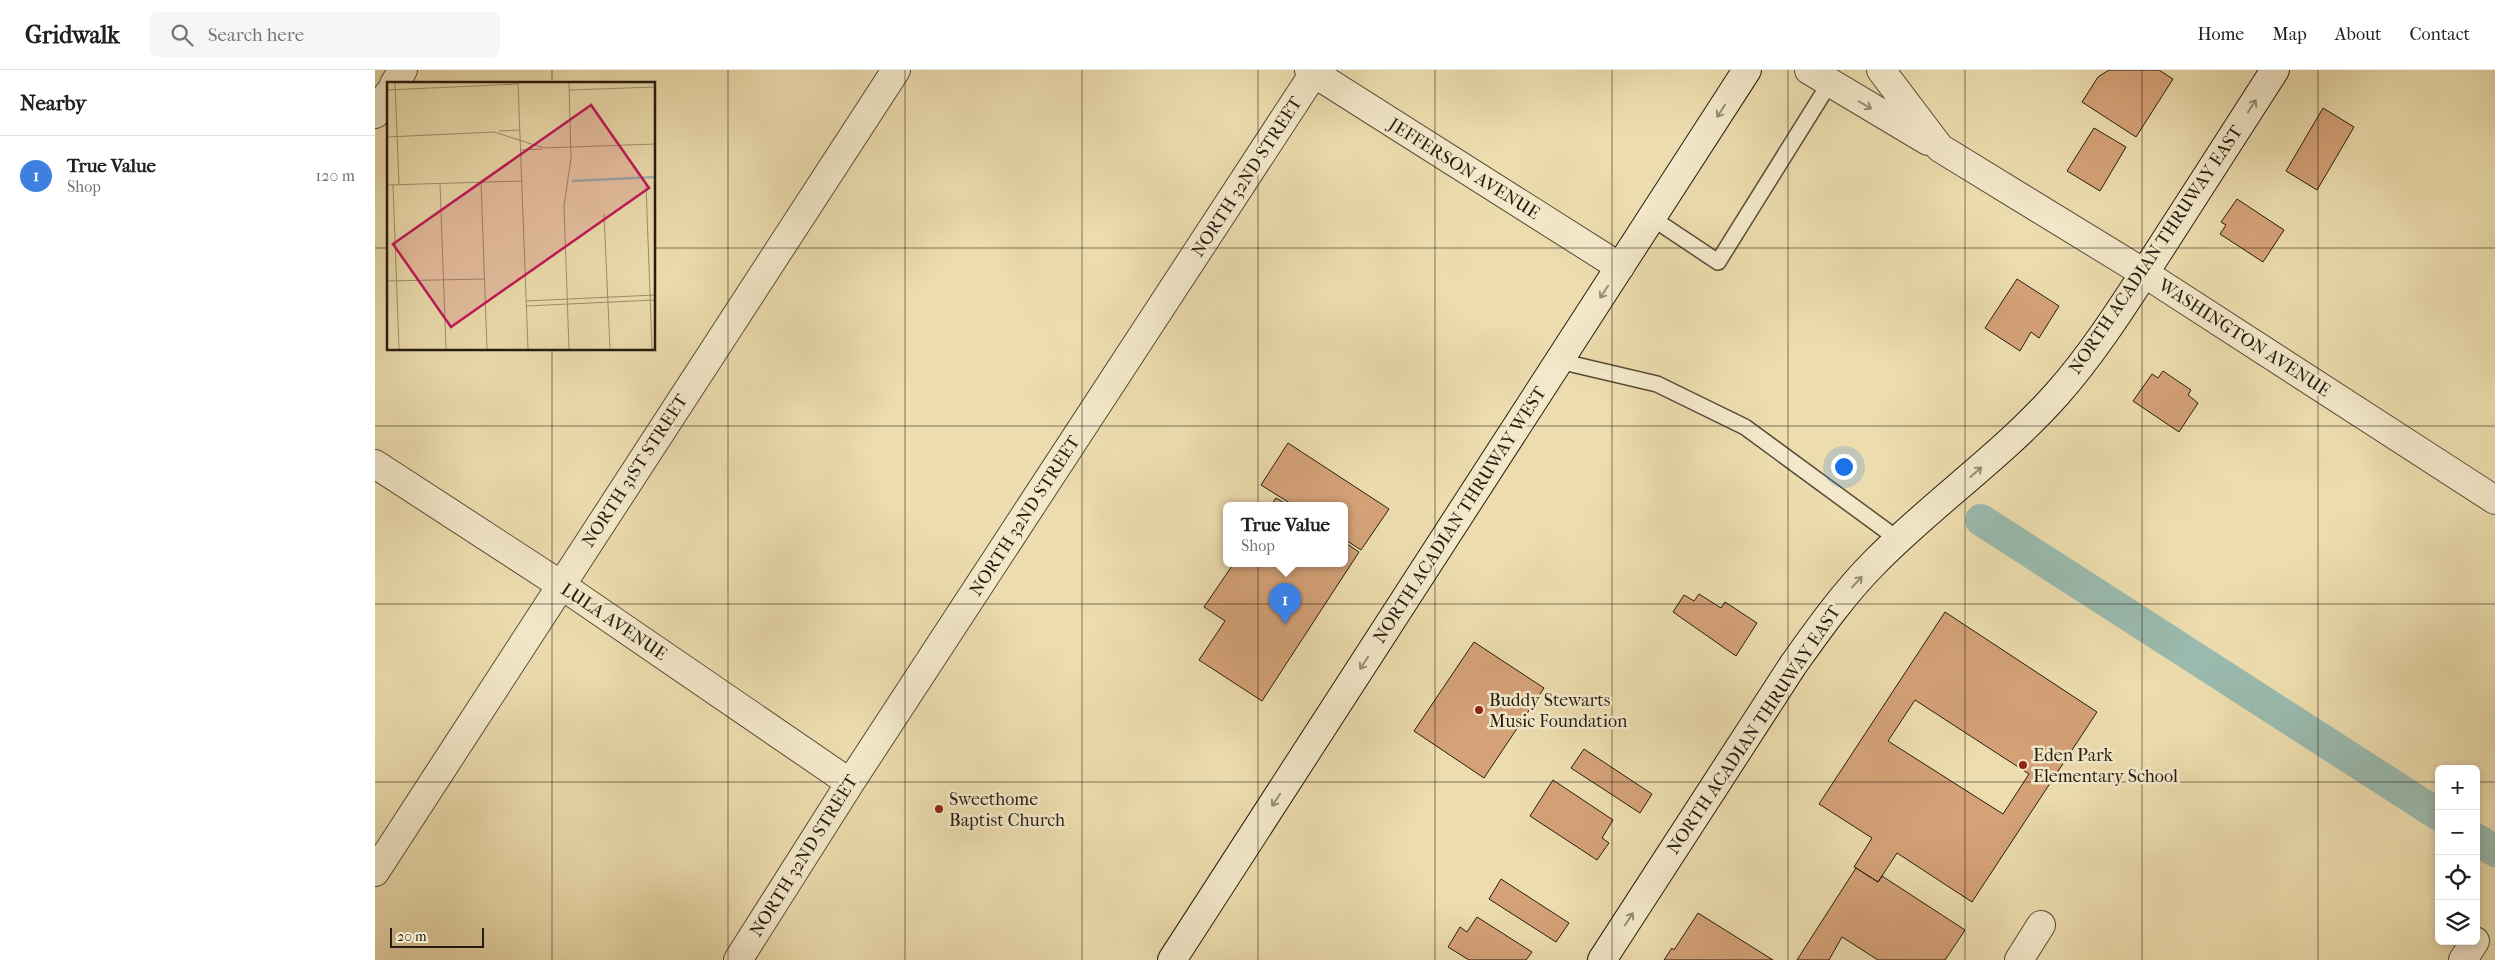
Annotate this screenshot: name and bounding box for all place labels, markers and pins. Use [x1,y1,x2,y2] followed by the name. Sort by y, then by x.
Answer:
[1269,583,1301,624] pin: 1
[1489,690,1628,732] place label: Buddy Stewarts Music Foundation
[1473,704,1485,716] marker: Buddy Stewarts Music Foundation
[2033,745,2178,787] place label: Eden Park Elementary School
[2017,759,2029,771] marker: Eden Park Elementary School
[949,789,1065,831] place label: Sweethome Baptist Church
[933,803,945,815] marker: Sweethome Baptist Church

